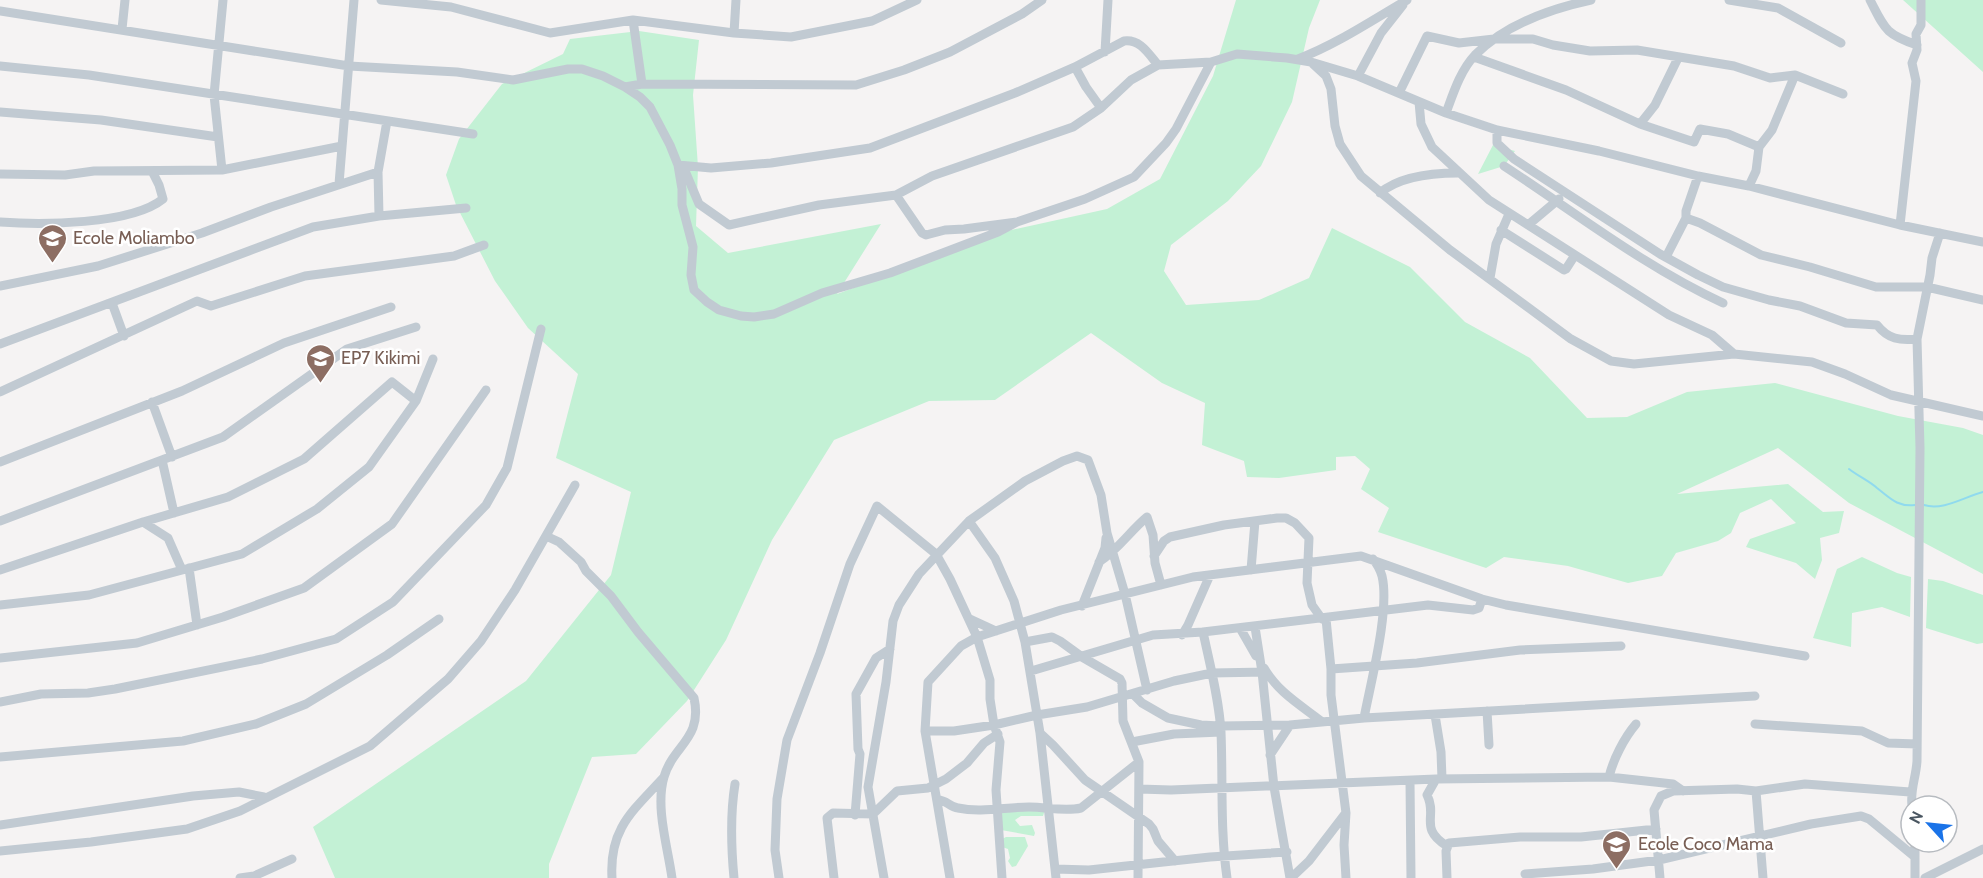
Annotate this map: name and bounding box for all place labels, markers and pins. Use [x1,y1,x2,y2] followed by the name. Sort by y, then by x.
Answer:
[36,222,68,264] school or university icon: Ecole Moliambo
[73,227,195,249] place label: Ecole Moliambo
[304,342,336,384] school or university icon: EP7 Kikimi
[341,347,420,369] place label: EP7 Kikimi
[1601,828,1633,870] school or university icon: Ecole Coco Mama
[1638,833,1774,855] place label: Ecole Coco Mama

